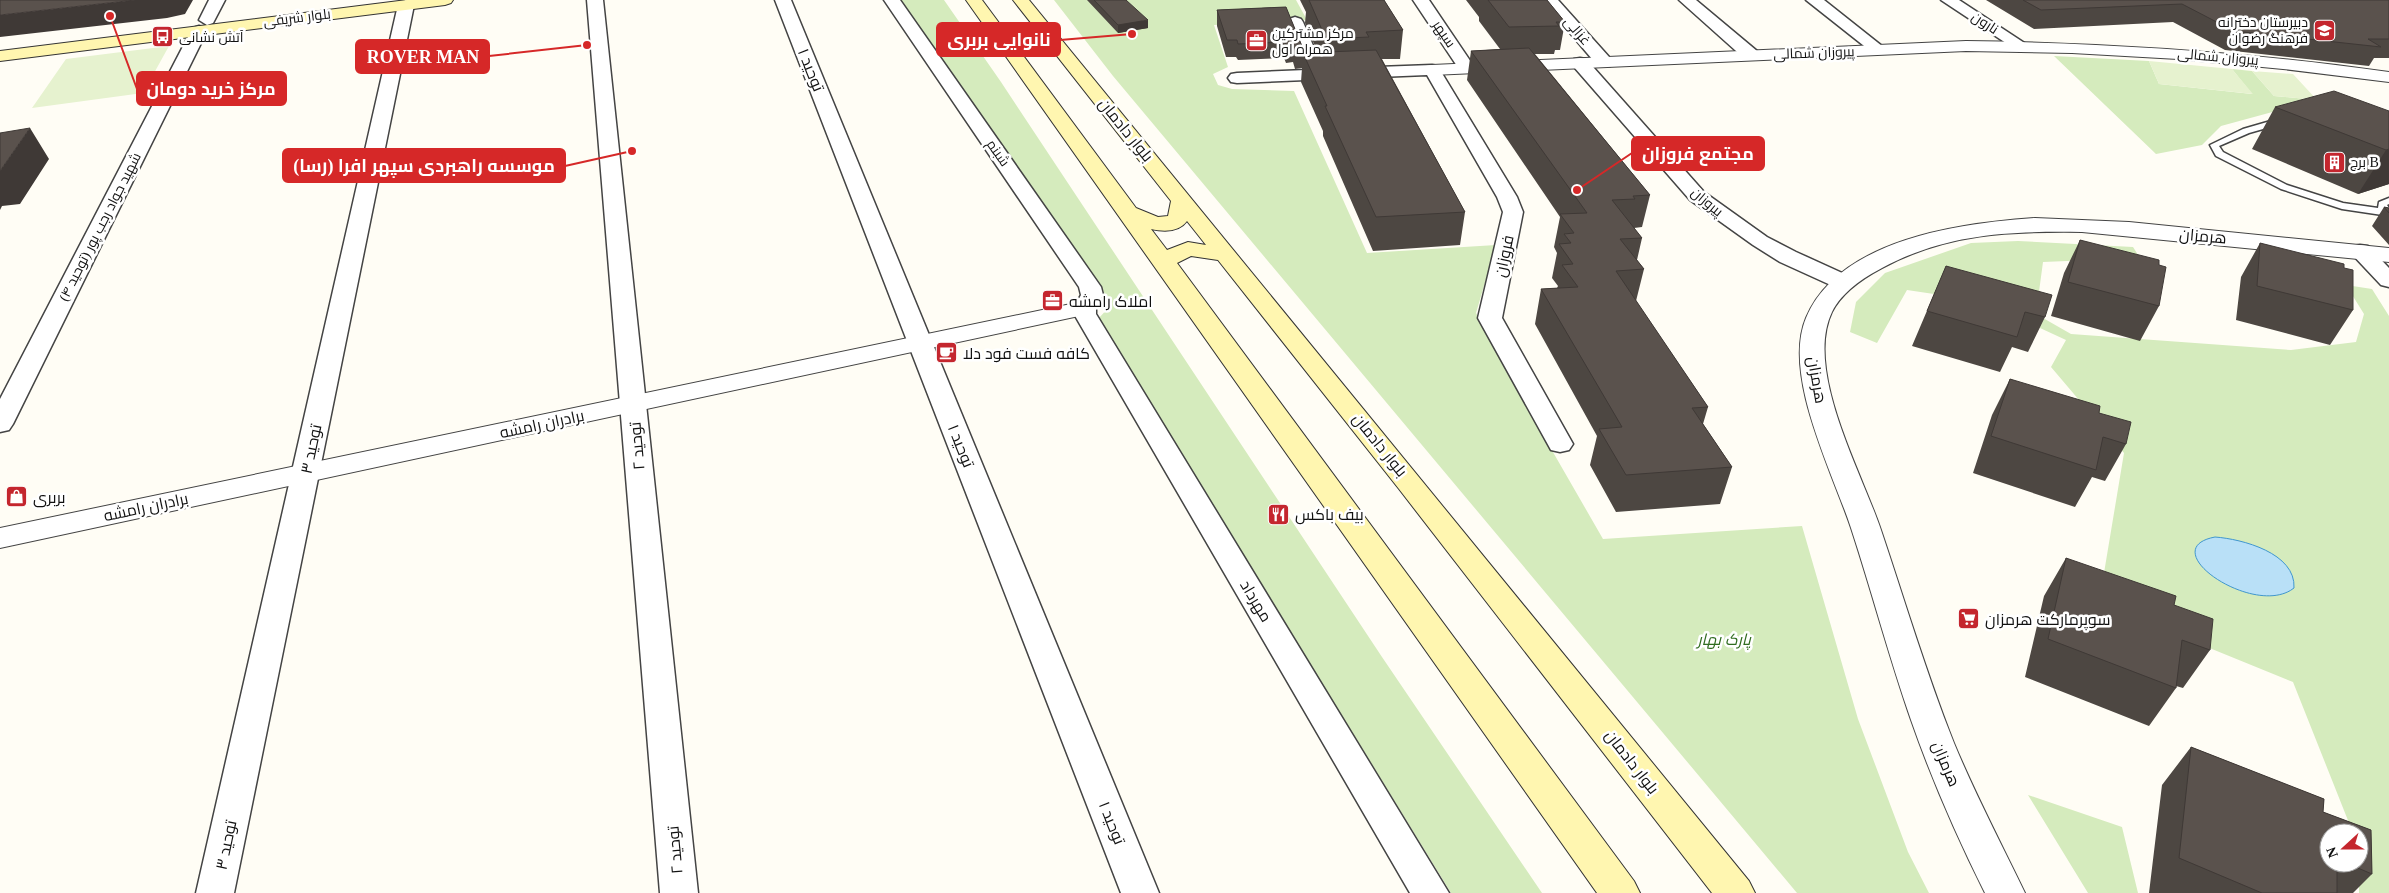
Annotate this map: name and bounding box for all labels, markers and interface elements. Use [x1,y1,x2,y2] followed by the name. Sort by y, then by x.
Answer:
[262,6,332,30] street label: بلوار شریفی
[1969,9,2001,37] street label: نارون
[1561,14,1593,48] street label: غزالی
[2218,15,2308,46] place label: دبیرستان دخترانه فرهنگ رضوان
[1427,17,1458,51] street label: سپهر
[2312,18,2336,42] school or university icon: دبیرستان دخترانه فرهنگ رضوان
[937,23,1060,56] callout: نانوایی بربری
[151,25,175,49] bus stop icon: آتش نشانی
[1272,26,1354,58] place label: مرکز مشترکین همراه اول
[1244,29,1268,53] office icon: مرکز مشترکین همراه اول
[179,30,244,45] place label: آتش نشانی
[947,30,1051,51] text: نانوایی بربری
[356,40,489,73] callout: ROVER MAN
[1773,44,1855,64] street label: پیروزان شمالی
[794,46,828,95] street label: توحید ۱
[2177,46,2259,70] street label: پیروزان شمالی
[367,47,479,67] text: ROVER MAN
[137,72,286,105] callout: مرکز خرید دومان
[146,79,276,100] text: مرکز خرید دومان
[1094,95,1157,166] street label: بلوار دادمان
[982,137,1012,170] street label: شبنم
[1632,137,1764,170] callout: مجتمع فروزان
[1642,144,1754,166] text: مجتمع فروزان
[283,149,565,182] callout: موسسه راهبردی سپهر افرا (رسا)
[56,150,146,305] street label: شهید جواد رجب پور (توحید ۴)
[2322,150,2346,174] building icon: برج B
[2350,155,2379,171] place label: برج B
[293,156,555,178] text: موسسه راهبردی سپهر افرا (رسا)
[1687,185,1726,221] street label: پیروزان
[2178,225,2227,249] street label: هرمزان
[1491,233,1519,279] street label: فروزان
[1041,289,1065,313] office icon: املاک رامشه
[1069,293,1153,311] place label: املاک رامشه
[935,341,959,365] cafe icon: کافه فست فود دلا
[963,345,1090,363] place label: کافه فست فود دلا
[1803,355,1830,405] street label: هرمزان
[498,407,586,443] street label: برادران رامشه
[1348,410,1411,481] street label: بلوار دادمان
[626,420,649,471] street label: توحید ۲
[297,422,326,476] street label: توحید ۳
[944,422,978,471] street label: توحید ۱
[5,485,29,509] shop icon: بربری
[33,489,65,508] place label: بربری
[102,490,190,526] street label: برادران رامشه
[1267,502,1291,526] restaurant icon: بیف باکس
[1295,506,1364,525] place label: بیف باکس
[1235,577,1275,626] street label: مهرداد
[1957,607,1981,631] supermarket icon: سوپرمارکت هرمزان
[1985,611,2110,631] place label: سوپرمارکت هرمزان
[1695,631,1751,650] park label: پارک بهار
[1600,727,1662,799] street label: بلوار دادمان
[1927,739,1963,790] street label: هرمزان
[1095,799,1129,848] street label: توحید ۱
[212,818,241,872] street label: توحید ۳
[2319,823,2369,873] north arrow
[664,824,687,875] street label: توحید ۲
[2324,845,2341,860] text: N

